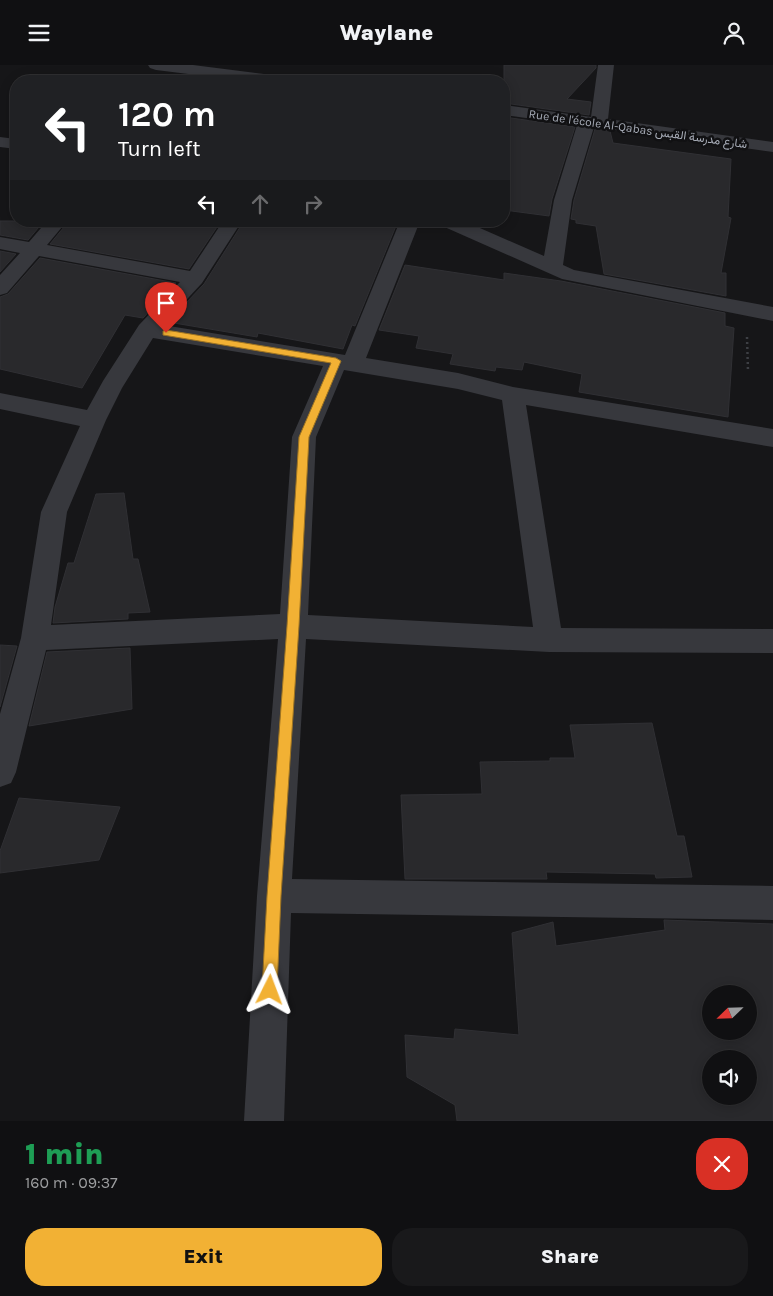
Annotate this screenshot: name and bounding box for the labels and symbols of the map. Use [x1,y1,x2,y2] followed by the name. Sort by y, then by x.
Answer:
[528,107,748,153] street label: Rue de l'école Al-Qabas شارع مدرسة القبس
[145,282,187,333] pin
[243,963,295,1015] position arrow
[702,985,758,1040] north arrow

